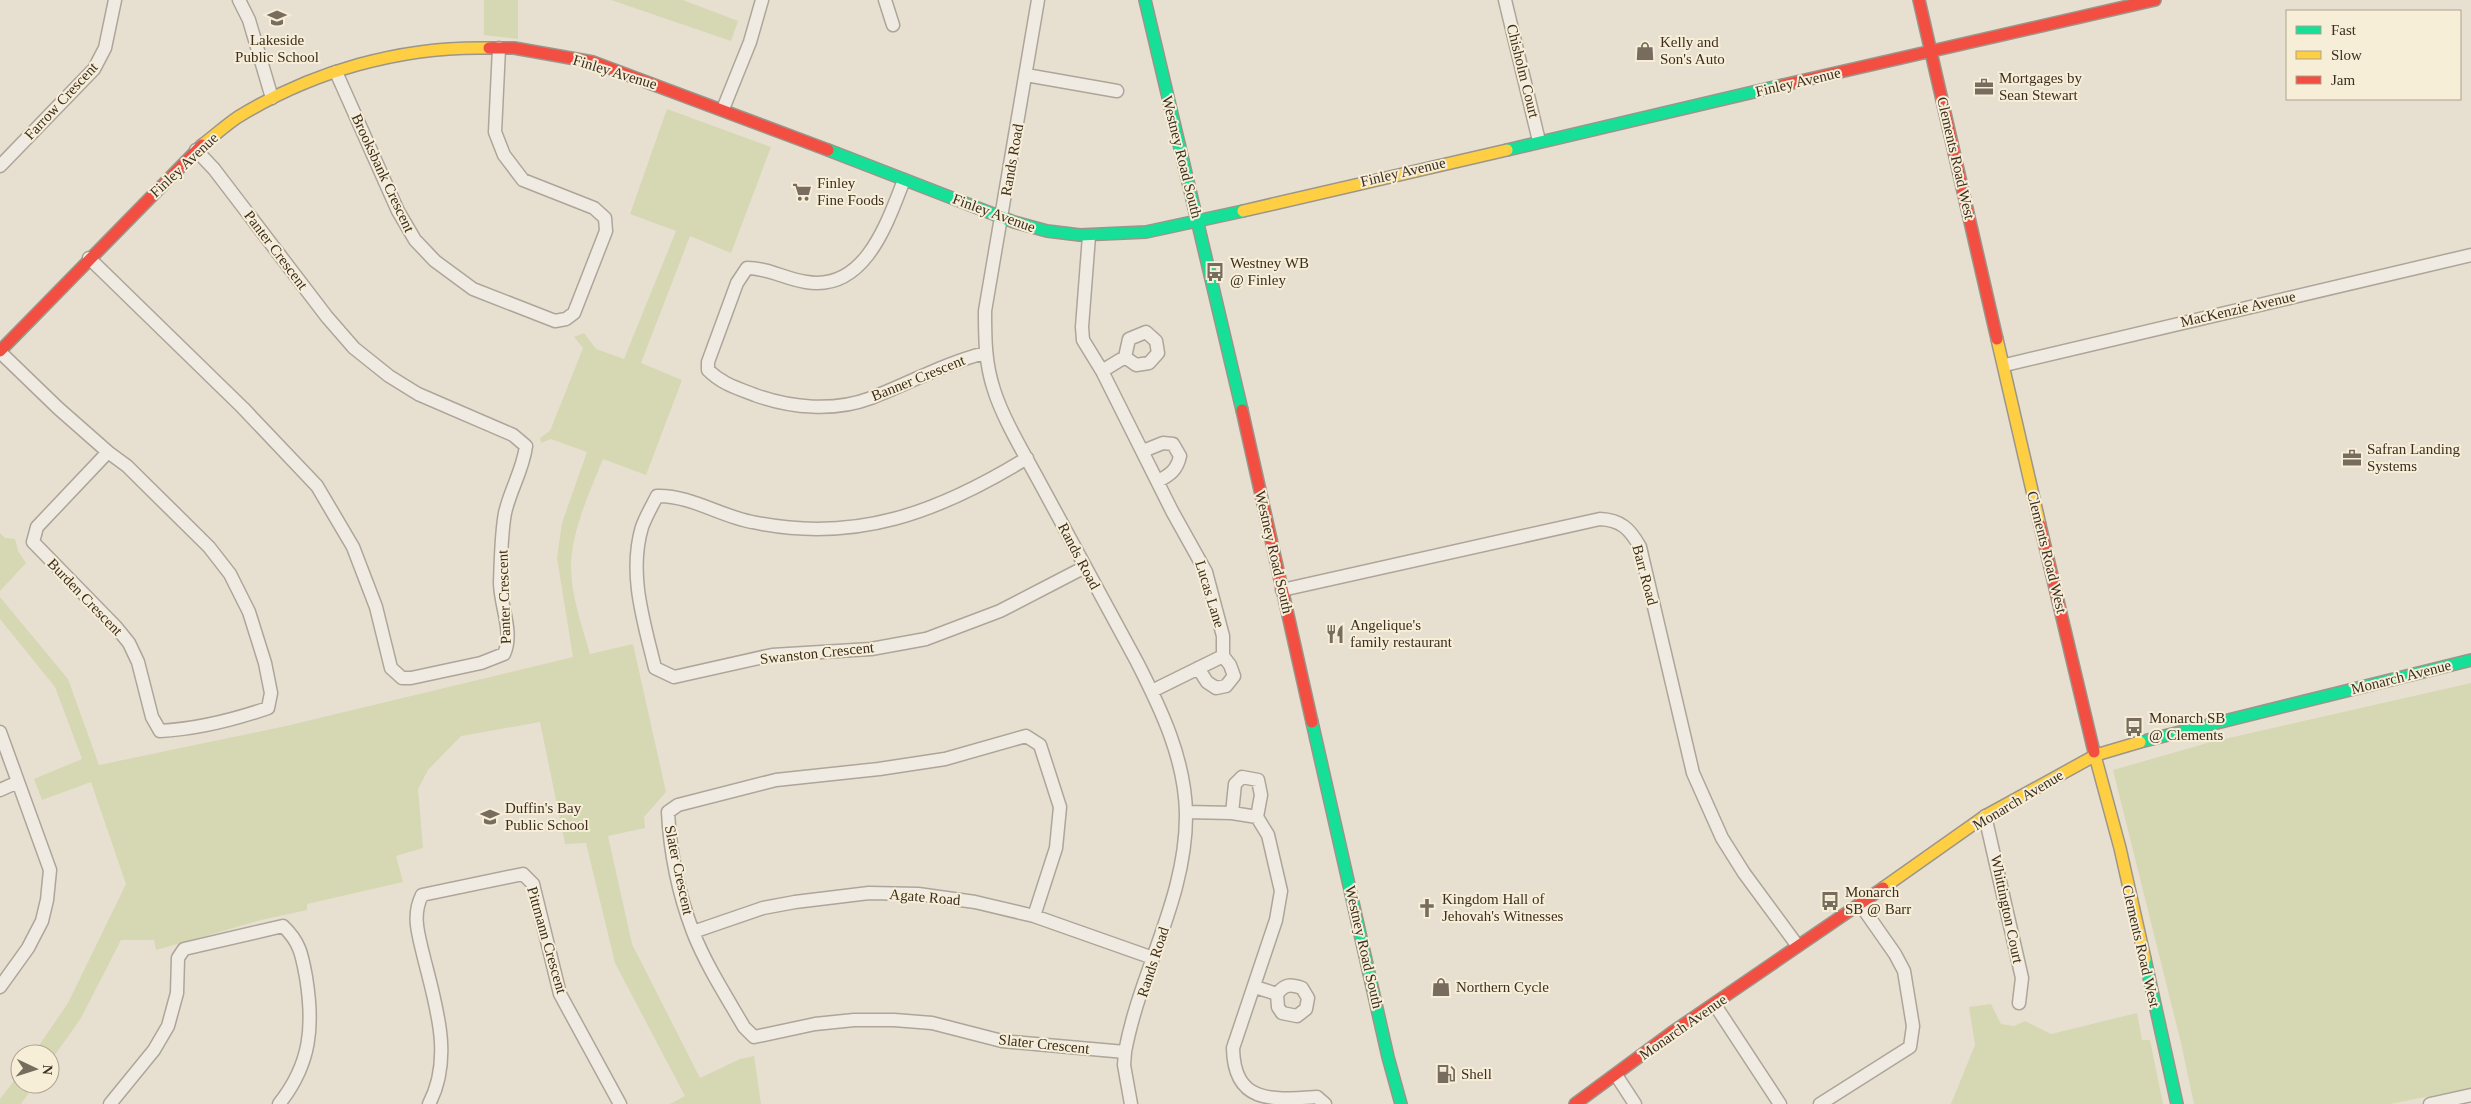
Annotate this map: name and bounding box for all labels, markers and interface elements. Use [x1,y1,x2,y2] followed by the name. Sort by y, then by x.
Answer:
[266,7,288,29] school or university icon: Lakeside Public School
[2286,10,2461,100] legend
[1504,22,1543,120] street label: Chisholm Court
[2331,22,2357,38] text: Fast
[235,32,319,65] place label: Lakeside Public School
[1660,34,1725,67] place label: Kelly and Son's Auto
[1634,40,1656,62] shop icon: Kelly and Son's Auto
[2331,47,2362,63] text: Slow
[571,52,659,92] street label: Finley Avenue
[21,59,101,143] street label: Farrow Crescent
[1754,64,1842,100] street label: Finley Avenue
[1999,70,2082,103] place label: Mortgages by Sean Stewart
[2331,72,2355,88] text: Jam
[1973,76,1995,98] office icon: Mortgages by Sean Stewart
[1159,94,1205,220] street label: Westney Road South
[1934,95,1978,222] street label: Clements Road West
[349,111,418,235] street label: Brooksbank Crescent
[998,122,1026,197] street label: Rands Road
[147,129,221,200] street label: Finley Avenue
[1359,154,1447,190] street label: Finley Avenue
[817,175,884,208] place label: Finley Fine Foods
[791,181,813,203] supermarket icon: Finley Fine Foods
[950,191,1038,235] street label: Finley Avenue
[241,207,311,293] street label: Panter Crescent
[1230,255,1309,288] place label: Westney WB @ Finley
[1204,261,1226,283] bus stop icon: Westney WB @ Finley
[2179,288,2297,330] street label: MacKenzie Avenue
[869,352,968,404] street label: Banner Crescent
[2367,441,2460,474] place label: Safran Landing Systems
[2341,447,2363,469] office icon: Safran Landing Systems
[1252,489,1296,615] street label: Westney Road South
[2024,489,2070,615] street label: Clements Road West
[1055,520,1103,592] street label: Rands Road
[1629,543,1661,608] street label: Barr Road
[494,549,514,645] street label: Panter Crescent
[44,555,126,639] street label: Burden Crescent
[1192,558,1228,630] street label: Lucas Lane
[1350,617,1453,650] place label: Angelique's family restaurant
[1324,623,1346,645] restaurant icon: Angelique's family restaurant
[759,639,876,667] street label: Swanston Crescent
[2349,657,2453,697] street label: Monarch Avenue
[2149,710,2225,743] place label: Monarch SB @ Clements
[2123,716,2145,738] bus stop icon: Monarch SB @ Clements
[1970,767,2066,833] street label: Monarch Avenue
[505,800,589,833] place label: Duffin's Bay Public School
[479,806,501,828] school or university icon: Duffin's Bay Public School
[662,824,696,917] street label: Slater Crescent
[1988,853,2026,965] street label: Whittington Court
[2119,883,2163,1010] street label: Clements Road West
[1342,884,1386,1010] street label: Westney Road South
[1845,884,1911,917] place label: Monarch SB @ Barr
[524,885,570,996] street label: Pittmann Crescent
[889,886,962,908] street label: Agate Road
[1819,890,1841,912] bus stop icon: Monarch SB @ Barr
[1442,891,1564,924] place label: Kingdom Hall of Jehovah's Witnesses
[1416,897,1438,919] church icon: Kingdom Hall of Jehovah's Witnesses
[1134,924,1172,999] street label: Rands Road
[1430,976,1452,998] shop icon: Northern Cycle
[1456,979,1549,995] place label: Northern Cycle
[1636,991,1730,1063] street label: Monarch Avenue
[998,1031,1091,1057] street label: Slater Crescent
[10,1044,60,1094] north arrow
[1435,1063,1457,1085] fuel station icon: Shell
[40,1064,55,1075] text: N
[1461,1066,1492,1082] place label: Shell

